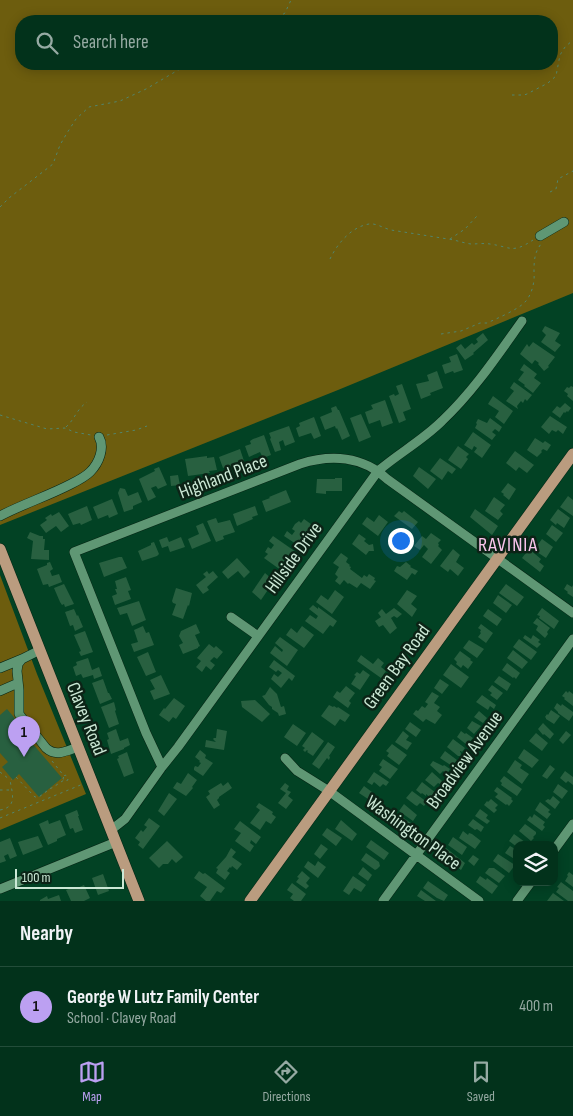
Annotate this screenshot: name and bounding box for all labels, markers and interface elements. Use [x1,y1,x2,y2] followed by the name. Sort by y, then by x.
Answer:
[15,15,558,70] search box
[33,29,61,57] icon: search
[73,31,149,54] text: Search here
[176,450,270,504] street label: Highland Place
[260,518,328,598] street label: Hillside Drive
[388,528,414,554] your location
[478,533,538,557] district label: RAVINIA
[359,620,435,714] street label: Green Bay Road
[61,679,111,759] street label: Clavey Road
[422,707,508,813] street label: Broadview Avenue
[8,716,40,757] pin: 1
[361,791,465,875] street label: Washington Place
[513,841,558,886] map controls
[513,841,558,886] button: layers
[15,866,124,889] scale bar
[22,869,51,886] text: 100 m
[20,921,73,946] text: Nearby
[67,986,259,1009] text: George W Lutz Family Center
[33,997,39,1016] text: 1
[519,997,553,1016] text: 400 m
[67,1009,176,1028] text: School · Clavey Road
[78,1058,106,1105] tab: Map
[262,1058,311,1105] tab: Directions
[467,1058,495,1105] tab: Saved

